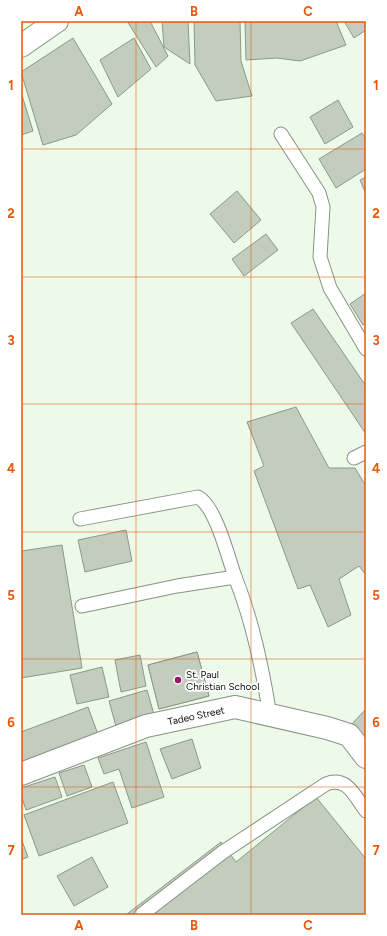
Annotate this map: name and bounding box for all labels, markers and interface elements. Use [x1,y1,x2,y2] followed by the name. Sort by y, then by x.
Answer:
[74,4,84,19] text: A
[190,4,198,19] text: B
[303,4,313,19] text: C
[8,78,14,93] text: 1
[373,78,379,93] text: 1
[7,206,15,221] text: 2
[372,206,380,221] text: 2
[7,333,15,348] text: 3
[372,333,380,348] text: 3
[7,461,15,476] text: 4
[372,461,380,476] text: 4
[7,588,15,603] text: 5
[372,588,380,603] text: 5
[186,668,259,693] place label: St. Paul Christian School
[173,675,183,685] marker: St. Paul Christian School
[167,703,226,728] street label: Tadeo Street
[7,715,15,730] text: 6
[372,715,380,730] text: 6
[7,843,15,858] text: 7
[372,843,380,858] text: 7
[74,918,84,933] text: A
[190,918,198,933] text: B
[303,918,313,933] text: C

